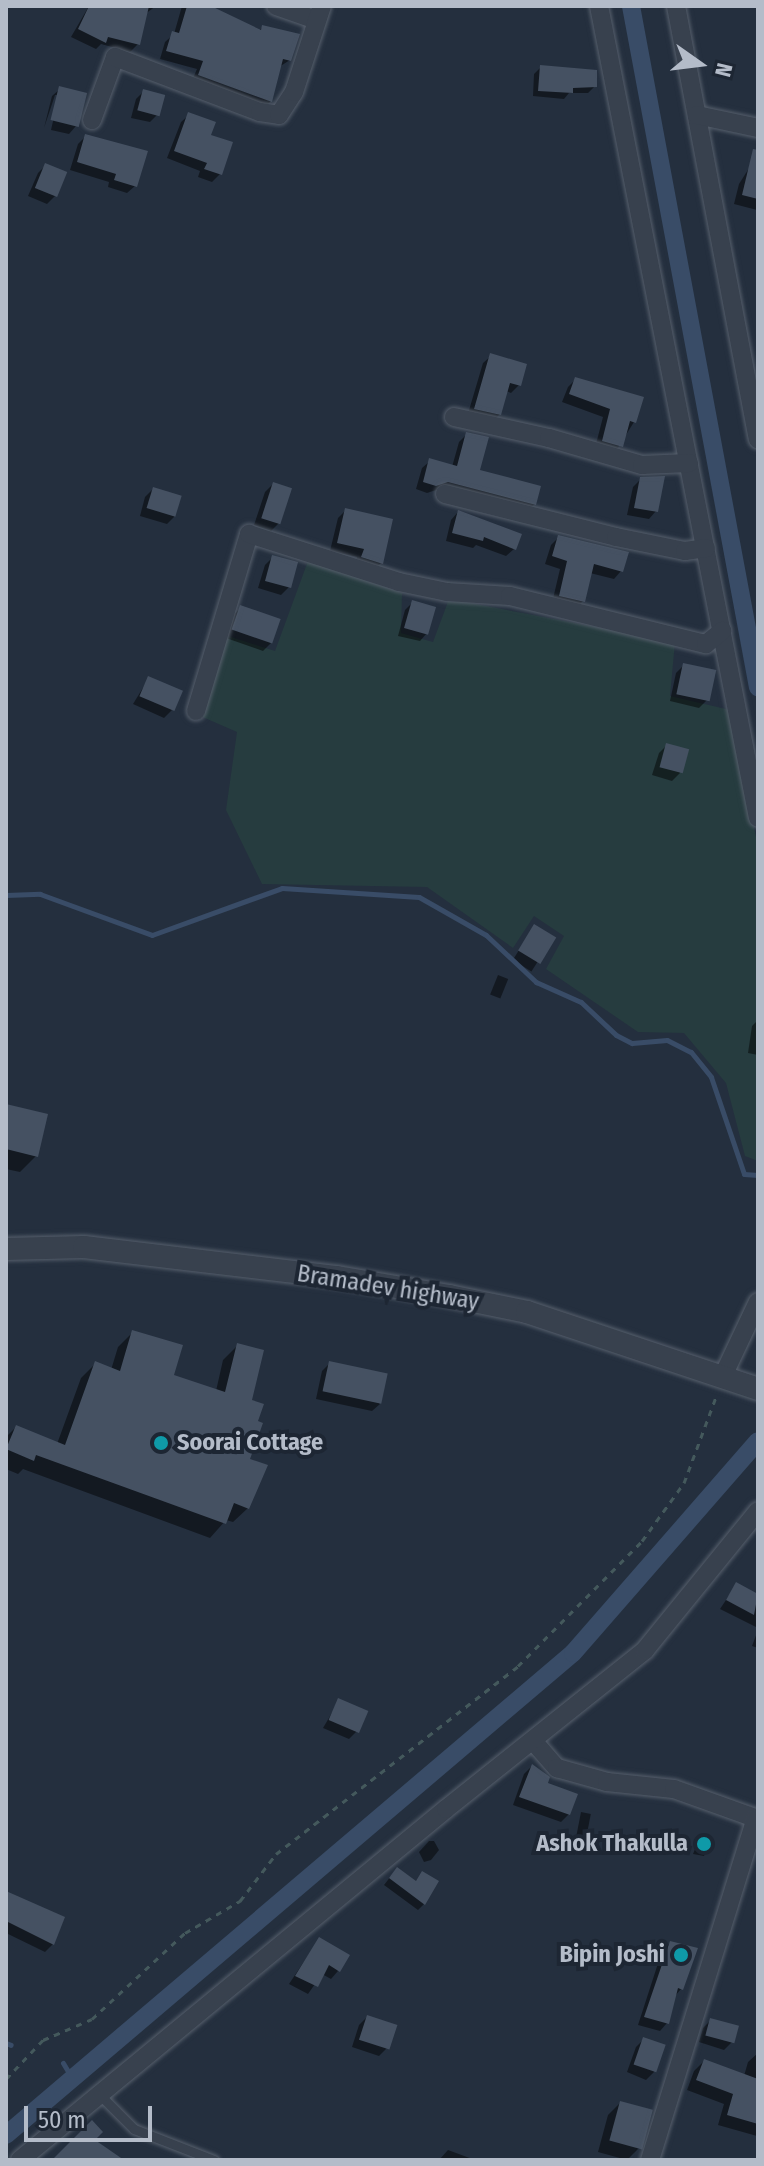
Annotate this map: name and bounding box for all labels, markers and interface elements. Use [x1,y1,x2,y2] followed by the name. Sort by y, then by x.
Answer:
[660,24,740,104] north arrow
[709,60,738,80] text: N
[295,1259,481,1317] street label: Bramadev highway
[177,1429,323,1457] place label: Soorai Cottage
[152,1434,170,1452] marker: Soorai Cottage
[536,1830,688,1858] place label: Ashok Thakulla
[695,1835,713,1853] marker: Ashok Thakulla
[559,1941,665,1969] place label: Bipin Joshi
[672,1946,690,1964] marker: Bipin Joshi
[28,2090,156,2140] scale bar
[38,2106,86,2134] text: 50 m

